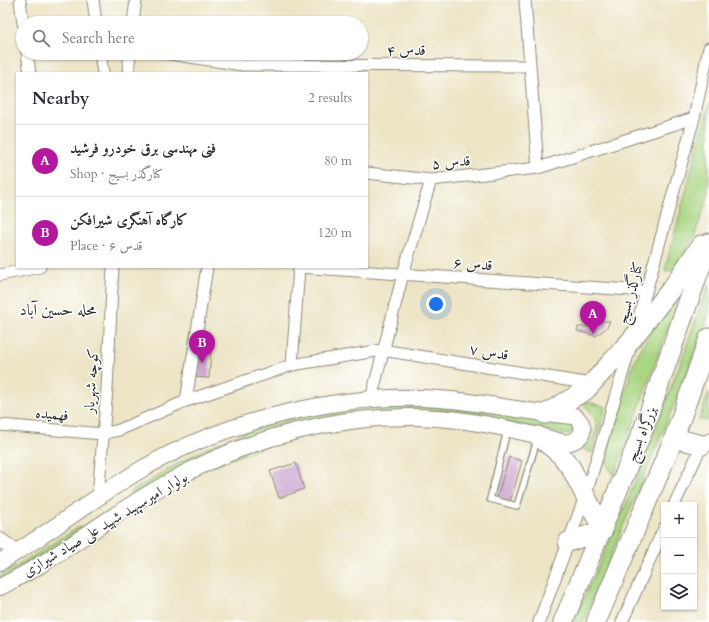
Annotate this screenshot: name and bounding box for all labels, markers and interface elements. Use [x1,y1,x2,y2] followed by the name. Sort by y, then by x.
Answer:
[16,16,368,60] search box
[30,27,52,49] icon: search
[62,28,135,48] text: Search here
[386,40,426,60] street label: قدس ۴
[32,87,89,110] text: Nearby
[308,89,352,107] text: 2 results
[70,138,216,158] text: فنی مهندسی برق خودرو فرشید
[431,150,471,174] street label: قدس ۵
[40,152,50,170] text: A
[324,152,352,170] text: 80 m
[70,165,163,183] text: Shop · کنارگذر بسیج
[70,210,188,230] text: کارگاه آهنگری شیرافکن
[40,224,50,242] text: B
[318,224,352,242] text: 120 m
[70,237,143,255] text: Place · قدس ۶
[453,253,493,275] street label: قدس ۶
[611,259,652,327] street label: کنارگذر بسیج
[426,294,446,314] your location
[20,299,97,321] district label: محله حسین آباد
[580,301,606,334] pin: A
[189,330,215,363] pin: B
[468,339,510,365] street label: قدس ۷
[79,348,104,416] street label: کوچه شهریار
[34,403,70,425] street label: فهمیده
[621,403,665,466] street label: بزرگراه بسیج
[19,467,192,582] street label: بولوار امیرسپهبد شهید علی صیاد شیرازی
[661,502,697,610] map controls
[661,502,697,538] button: +
[661,538,697,574] button: −
[661,574,697,610] button: layers

